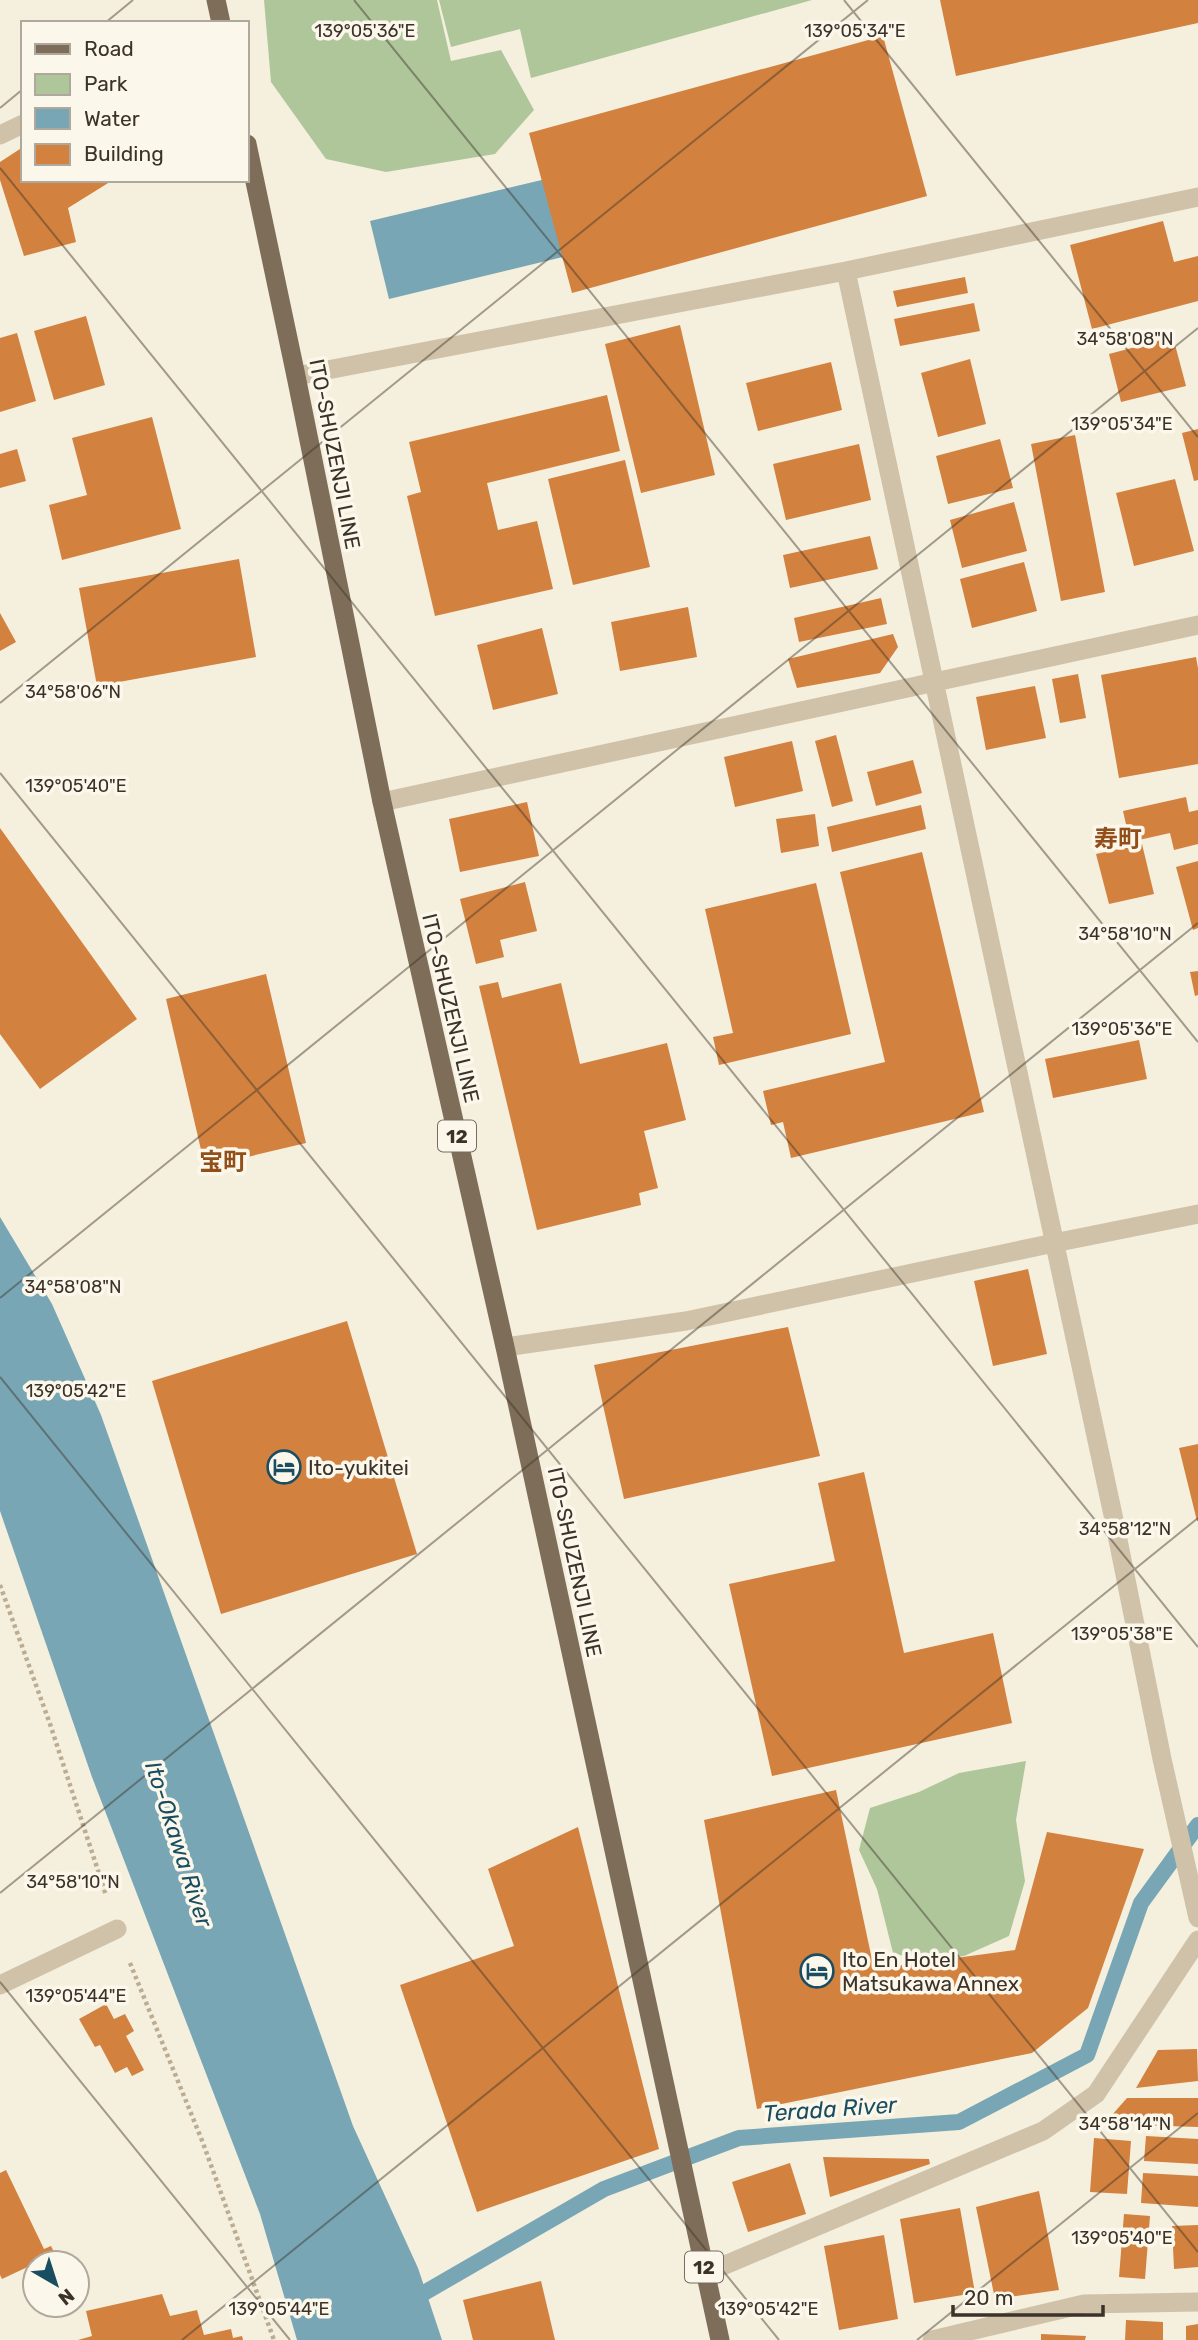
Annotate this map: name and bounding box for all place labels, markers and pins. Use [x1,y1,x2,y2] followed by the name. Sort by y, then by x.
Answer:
[265,1448,303,1486] hotel icon: Ito-yukitei
[308,1455,409,1480] place label: Ito-yukitei
[842,1947,1019,1996] place label: Ito En Hotel Matsukawa Annex
[798,1952,836,1990] hotel icon: Ito En Hotel Matsukawa Annex

